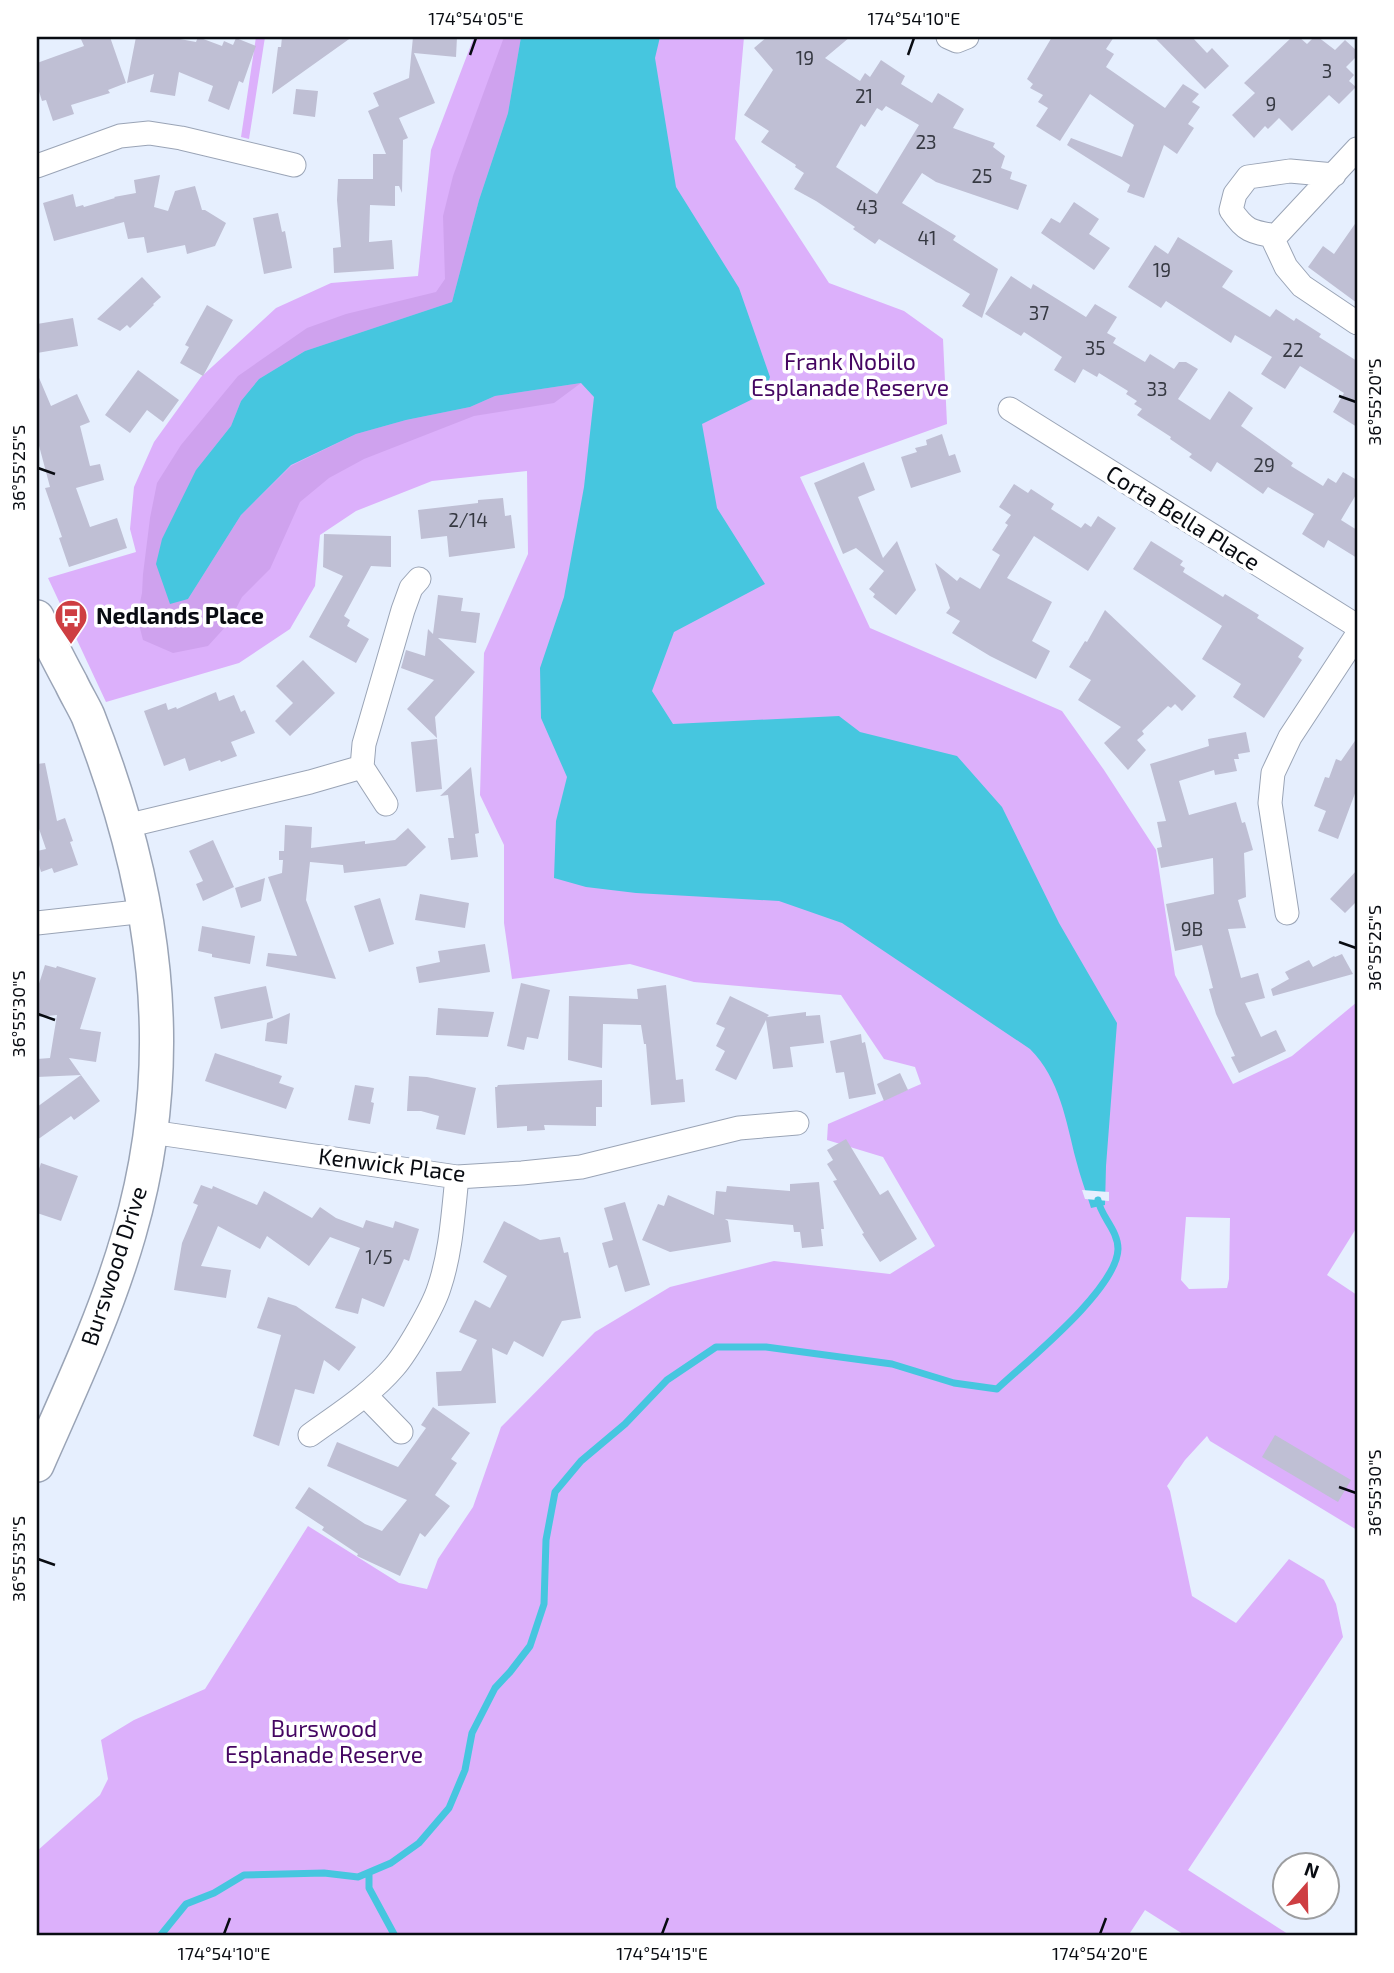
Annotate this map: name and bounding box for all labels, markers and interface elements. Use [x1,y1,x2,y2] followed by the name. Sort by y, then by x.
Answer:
[428,7,524,29] text: 174°54'05"E
[868,7,960,29] text: 174°54'10"E
[796,46,814,69] house number: 19
[1322,59,1332,82] house number: 3
[855,84,873,107] house number: 21
[1266,92,1276,115] house number: 9
[915,130,937,153] house number: 23
[972,164,992,187] house number: 25
[856,195,878,218] house number: 43
[917,226,937,249] house number: 41
[1153,258,1171,281] house number: 19
[1029,301,1049,324] house number: 37
[1085,336,1105,359] house number: 35
[1282,338,1304,361] house number: 22
[751,347,949,401] park label: Frank Nobilo Esplanade Reserve
[1363,358,1385,446] text: 36°55'20"S
[1146,377,1168,400] house number: 33
[7,425,29,511] text: 36°55'25"S
[1253,453,1275,476] house number: 29
[1101,459,1266,576] street label: Corta Bella Place
[448,508,488,531] house number: 2/14
[52,597,90,646] bus stop icon: Nedlands Place
[96,601,264,629] place label: Nedlands Place
[1363,905,1385,991] text: 36°55'25"S
[1181,917,1203,940] house number: 9B
[7,970,29,1058] text: 36°55'30"S
[317,1141,467,1187] street label: Kenwick Place
[74,1182,152,1349] street label: Burswood Drive
[365,1245,393,1268] house number: 1/5
[1363,1449,1385,1537] text: 36°55'30"S
[7,1516,29,1602] text: 36°55'35"S
[225,1714,423,1768] park label: Burswood Esplanade Reserve
[1272,1850,1342,1920] north arrow
[1302,1856,1322,1883] text: N
[178,1942,270,1964] text: 174°54'10"E
[616,1942,708,1964] text: 174°54'15"E
[1052,1942,1148,1964] text: 174°54'20"E

